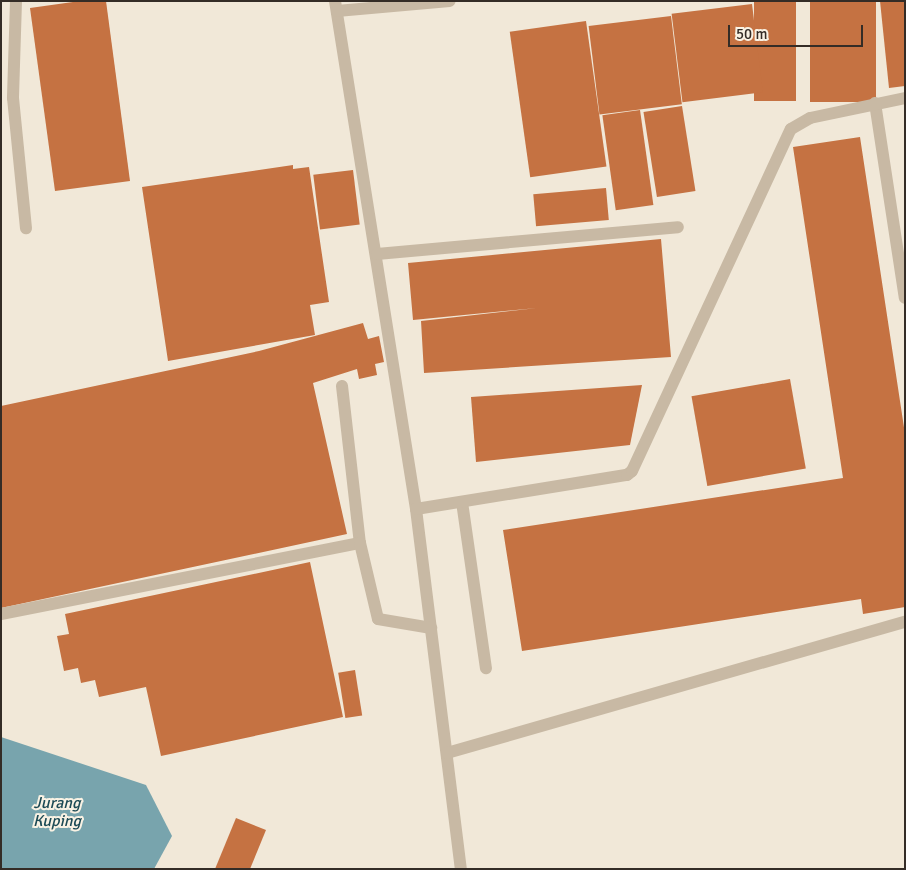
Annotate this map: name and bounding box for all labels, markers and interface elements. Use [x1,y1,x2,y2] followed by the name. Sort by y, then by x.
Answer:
[731,15,866,47] scale bar
[736,25,767,43] text: 50 m
[33,793,81,831] water label: Jurang Kuping

